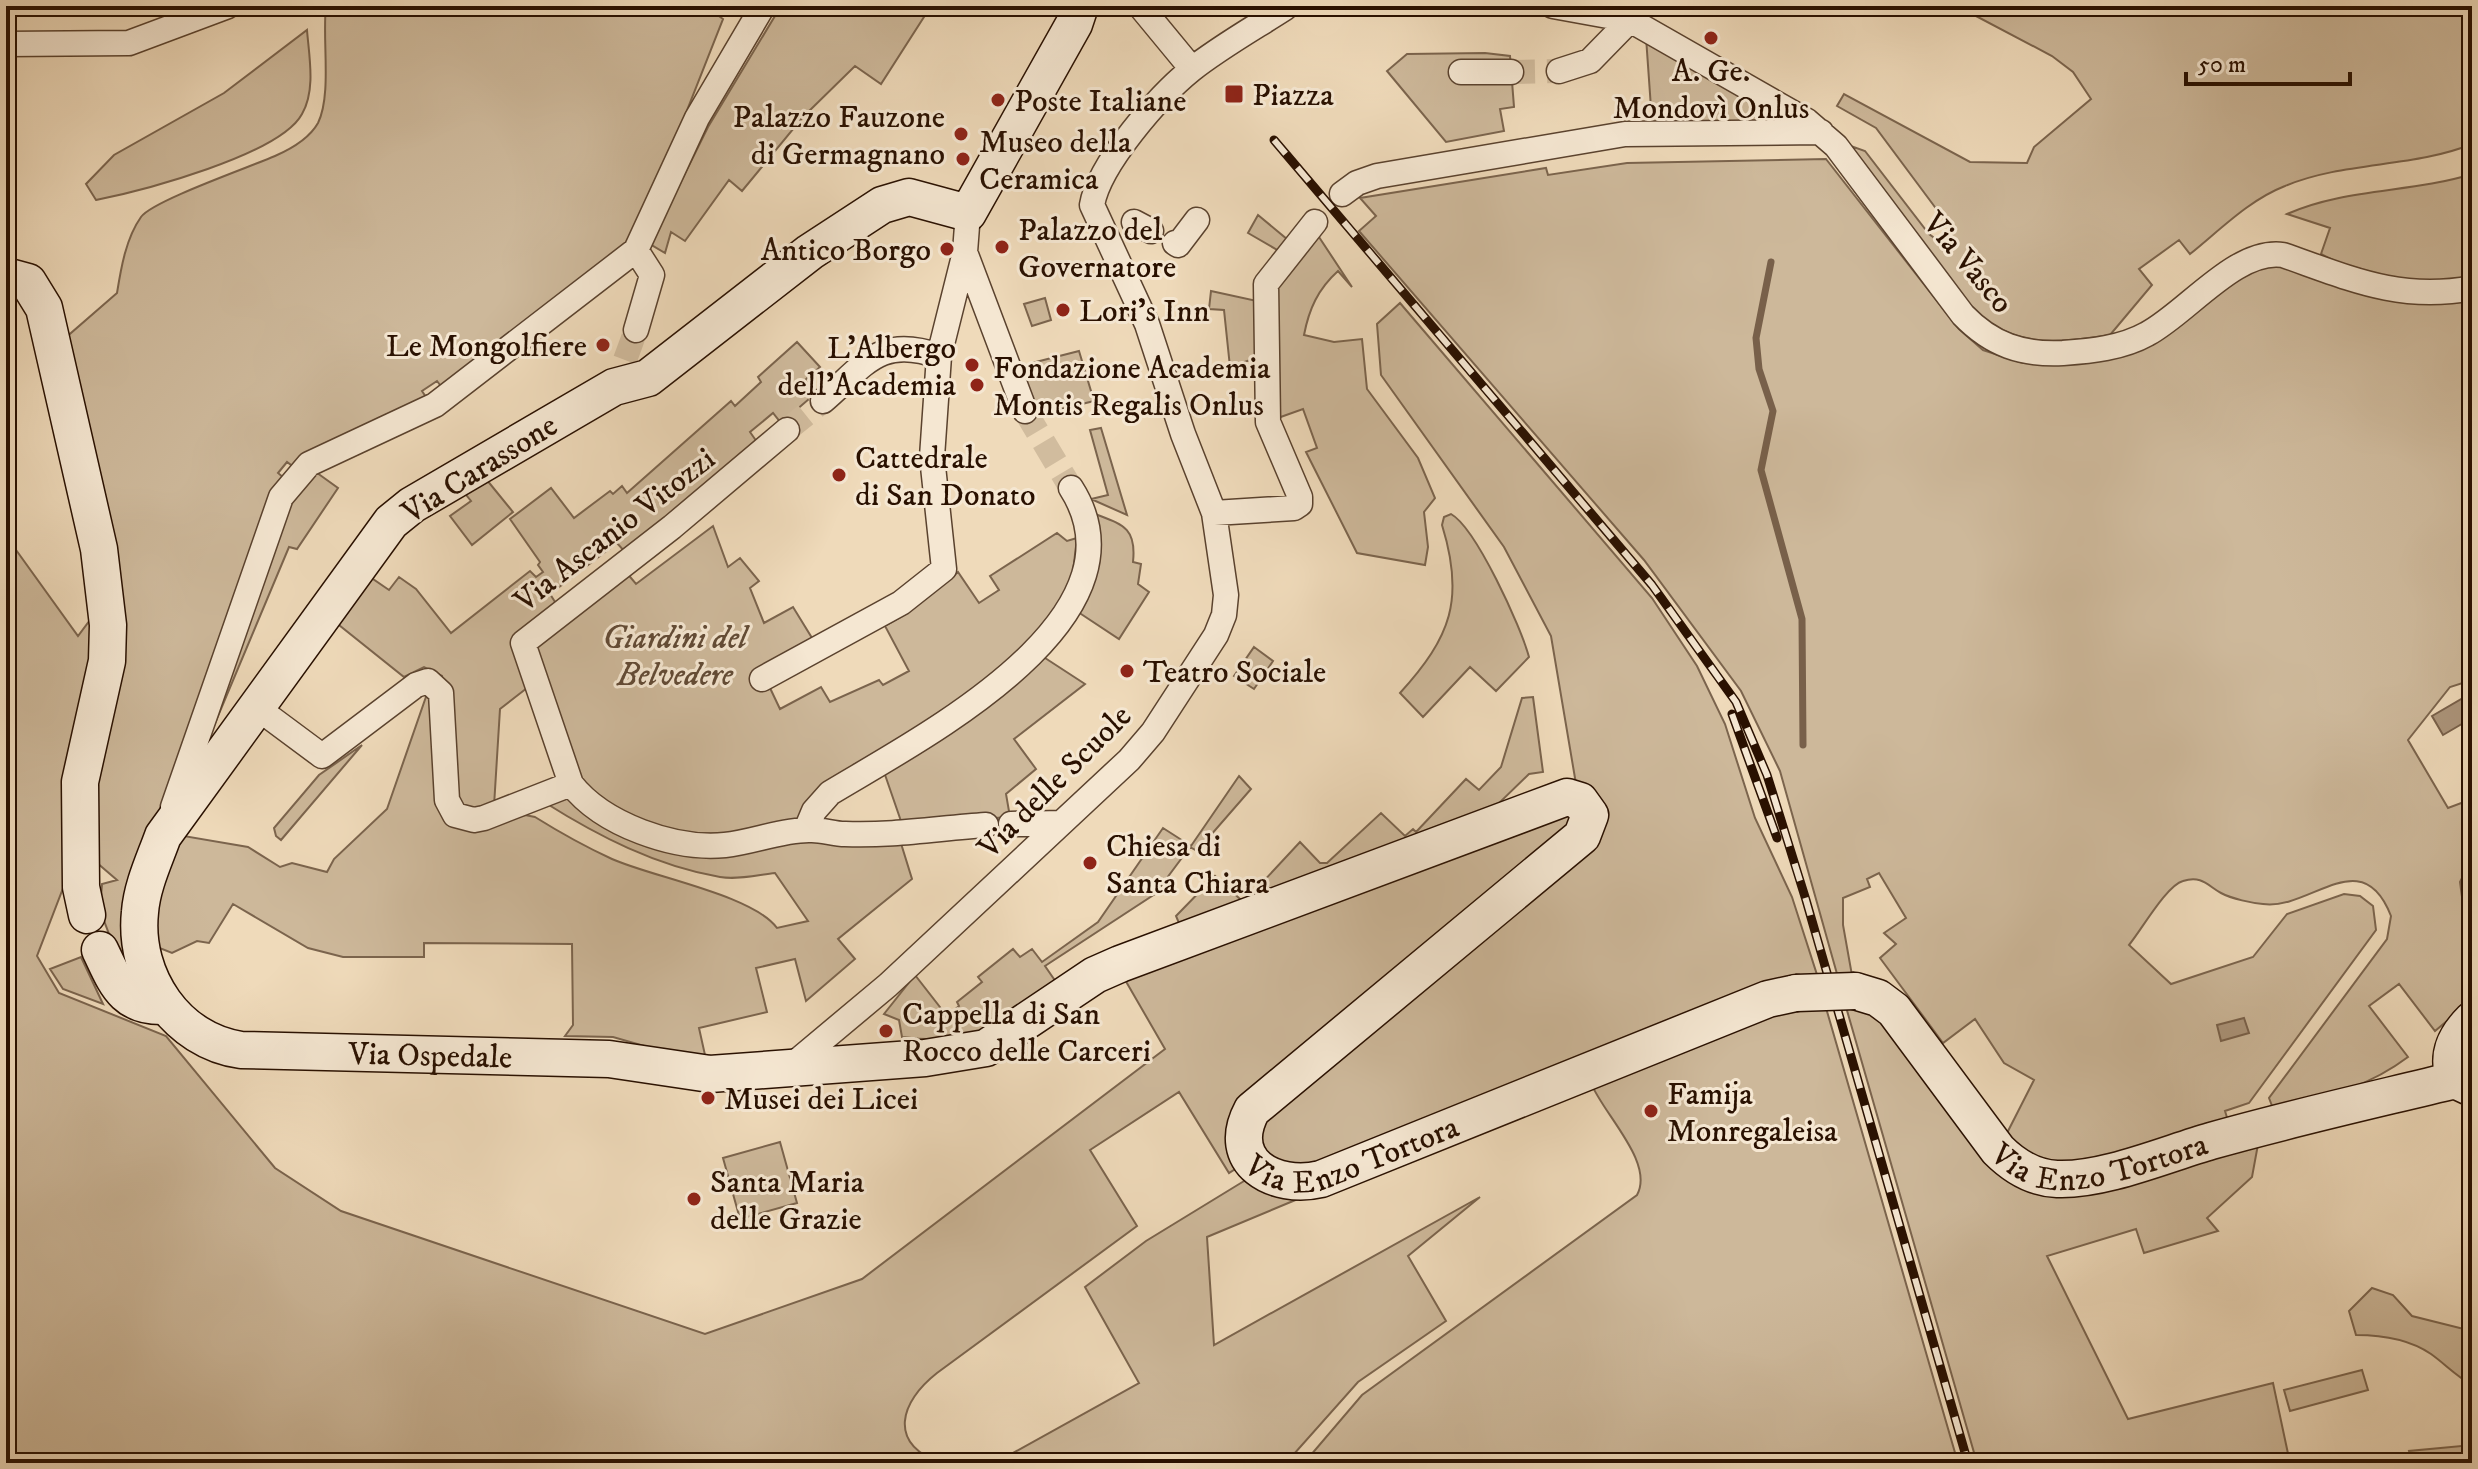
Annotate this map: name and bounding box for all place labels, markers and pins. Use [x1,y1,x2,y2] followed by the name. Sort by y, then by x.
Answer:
[1702,29,1720,47] marker: A. Ge. Mondovì Onlus
[1613,52,1809,129] place label: A. Ge. Mondovì Onlus
[1252,76,1334,116] place label: Piazza
[1014,82,1186,122] place label: Poste Italiane
[1223,83,1245,105] marker: Piazza
[989,91,1007,109] marker: Poste Italiane
[732,98,945,175] place label: Palazzo Fauzone di Germagnano
[979,123,1132,200] place label: Museo della Ceramica
[952,125,970,143] marker: Palazzo Fauzone di Germagnano
[954,150,972,168] marker: Museo della Ceramica
[1018,211,1176,288] place label: Palazzo del Governatore
[761,231,931,271] place label: Antico Borgo
[993,238,1011,256] marker: Palazzo del Governatore
[938,240,956,258] marker: Antico Borgo
[1079,292,1210,332] place label: Lori's Inn
[1054,301,1072,319] marker: Lori's Inn
[386,327,587,367] place label: Le Mongolfiere
[778,329,956,406] place label: L'Albergo dell'Academia
[594,336,612,354] marker: Le Mongolfiere
[993,349,1271,426] place label: Fondazione Academia Montis Regalis Onlus
[963,356,981,374] marker: L'Albergo dell'Academia
[968,376,986,394] marker: Fondazione Academia Montis Regalis Onlus
[855,439,1036,516] place label: Cattedrale di San Donato
[830,466,848,484] marker: Cattedrale di San Donato
[1143,653,1326,693] place label: Teatro Sociale
[1118,662,1136,680] marker: Teatro Sociale
[1106,827,1269,904] place label: Chiesa di Santa Chiara
[1081,854,1099,872] marker: Chiesa di Santa Chiara
[902,995,1151,1072] place label: Cappella di San Rocco delle Carceri
[877,1022,895,1040] marker: Cappella di San Rocco delle Carceri
[1667,1075,1838,1152] place label: Famija Monregaleisa
[724,1080,918,1120] place label: Musei dei Licei
[699,1089,717,1107] marker: Musei dei Licei
[1642,1102,1660,1120] marker: Famija Monregaleisa
[710,1163,865,1240] place label: Santa Maria delle Grazie
[685,1190,703,1208] marker: Santa Maria delle Grazie

